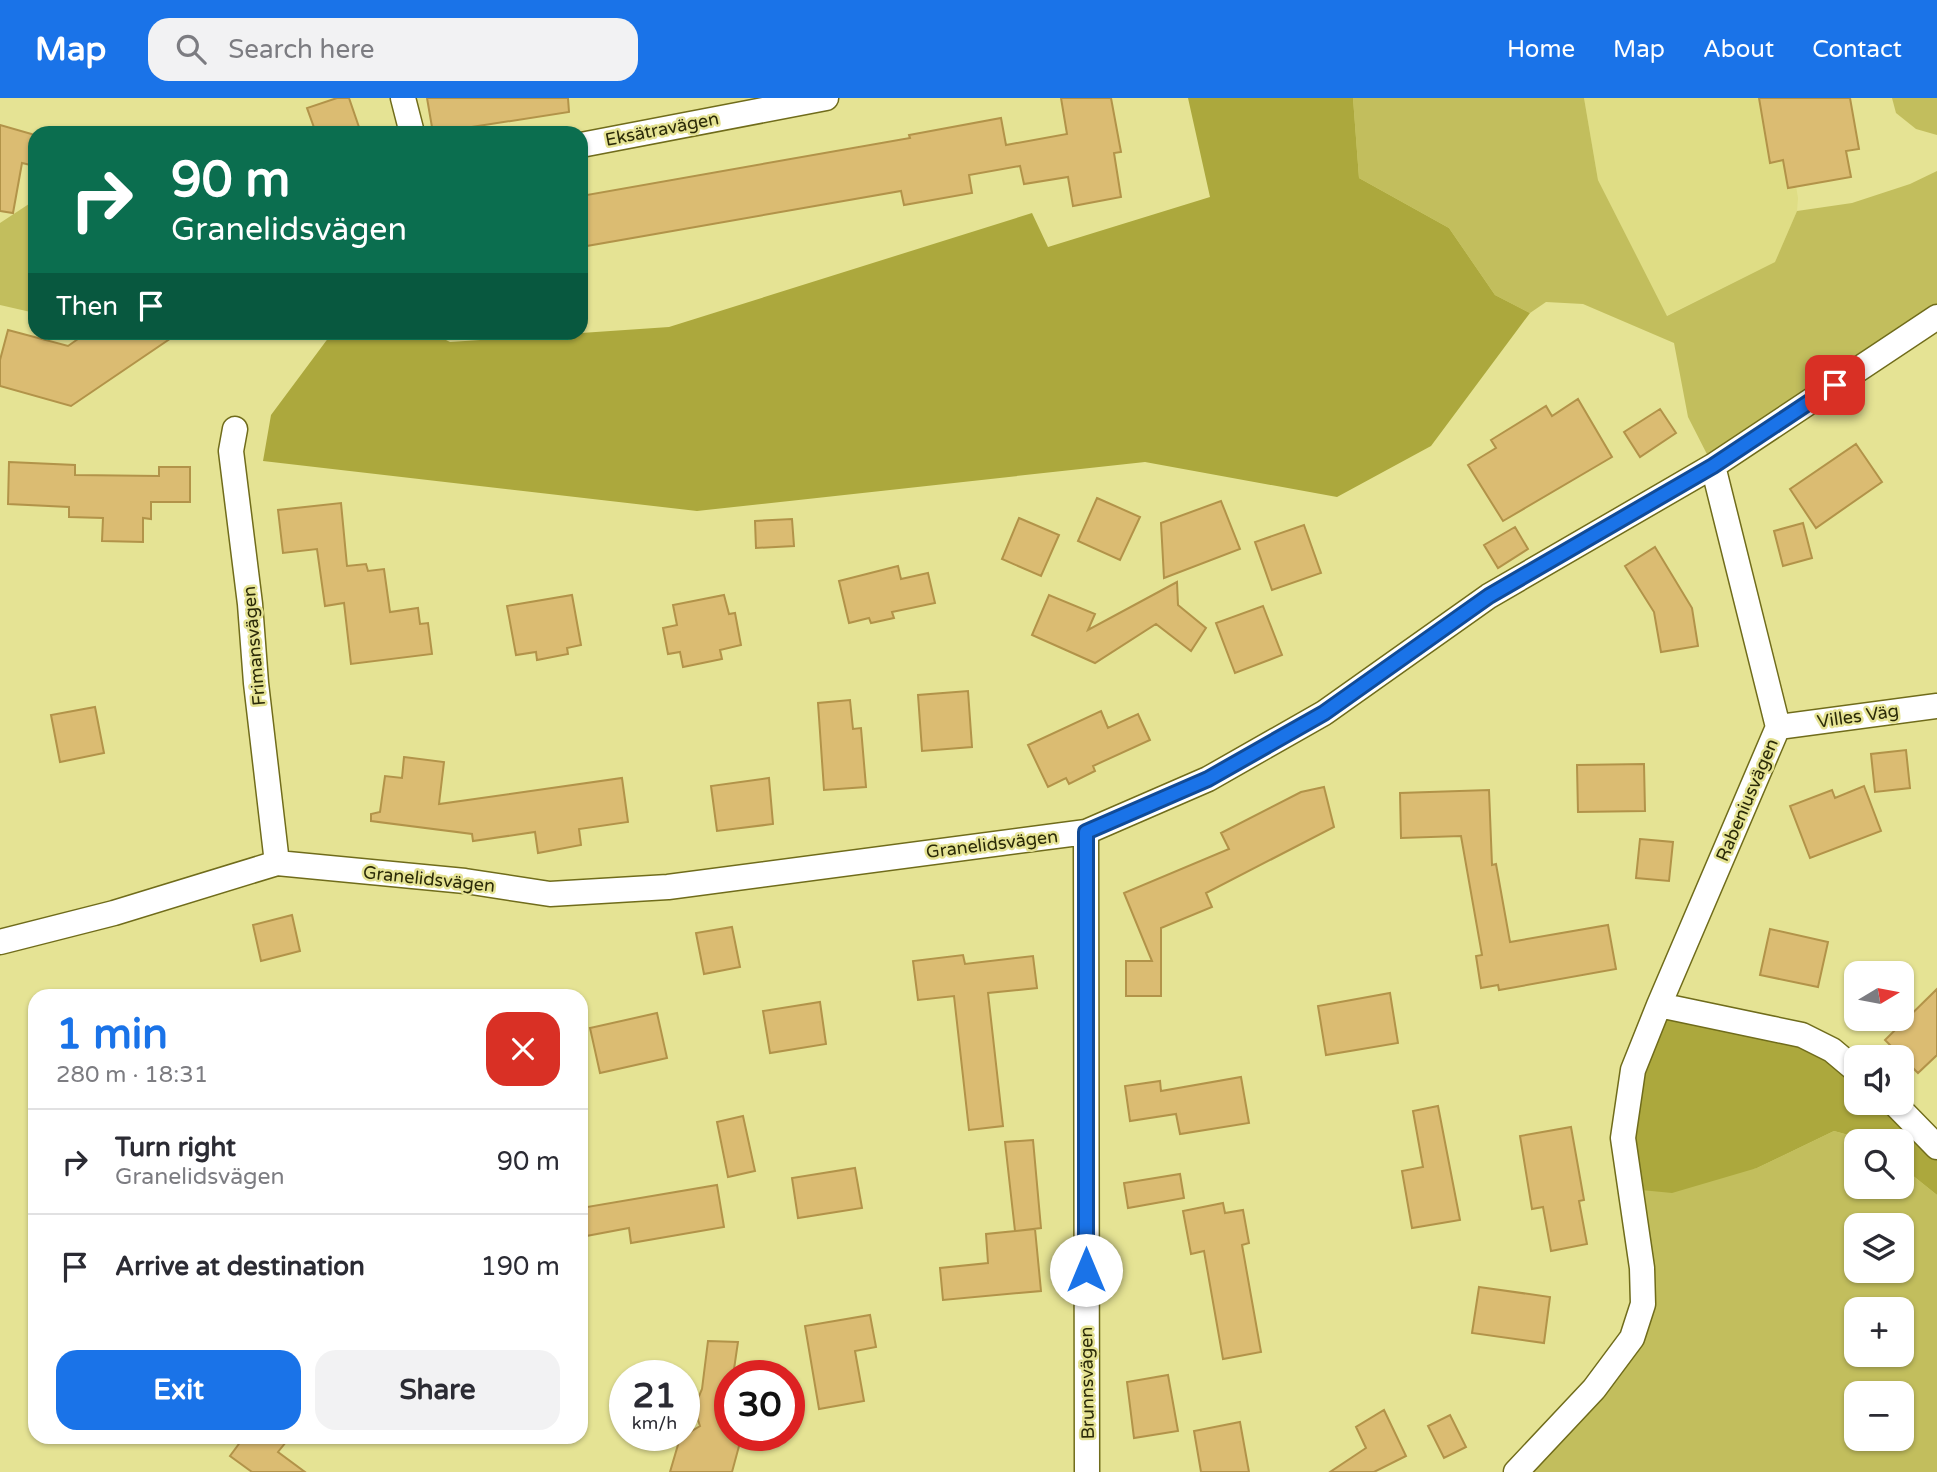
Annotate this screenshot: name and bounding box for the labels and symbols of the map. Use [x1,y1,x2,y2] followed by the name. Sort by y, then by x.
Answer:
[603,107,721,151] street label: Eksätravägen
[1805,355,1865,415] pin
[238,585,270,707] street label: Frimansvägen
[1816,699,1900,733] street label: Villes Väg
[1711,735,1783,865] street label: Rabeniusvägen
[925,825,1059,863] street label: Granelidsvägen
[362,861,496,897] street label: Granelidsvägen
[1844,961,1914,1031] north arrow
[1049,1233,1123,1307] position arrow
[1075,1326,1099,1440] street label: Brunnsvägen
[714,1360,805,1451] speed limit sign: 30

